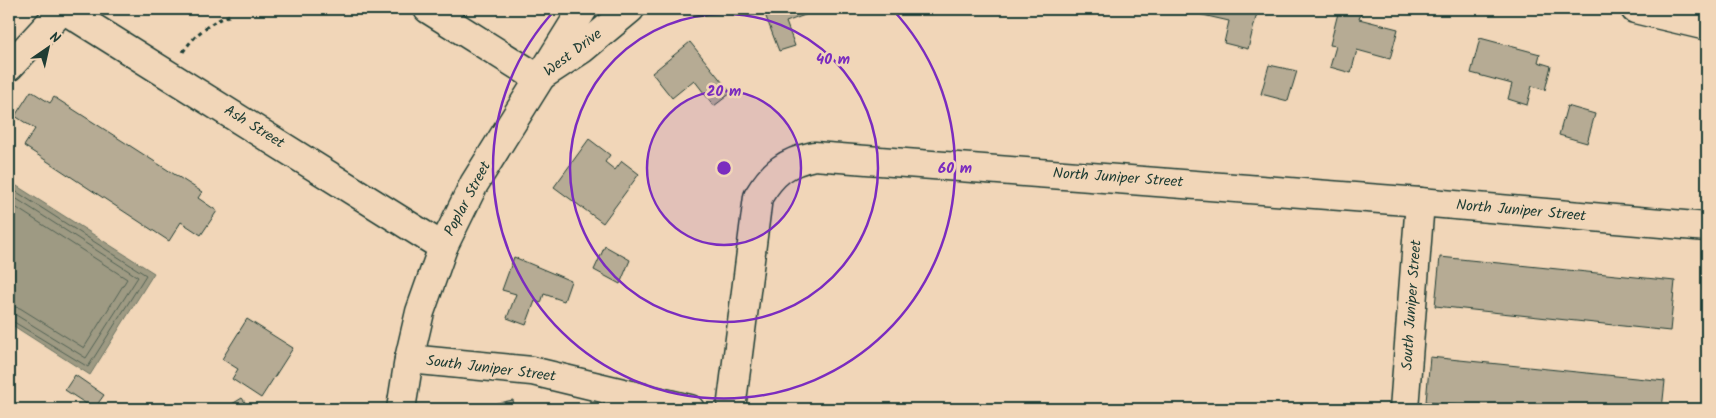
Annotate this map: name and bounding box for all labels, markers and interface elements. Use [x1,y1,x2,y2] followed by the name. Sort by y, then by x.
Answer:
[22,22,72,72] north arrow
[539,23,608,83] street label: West Drive
[45,26,65,50] text: N
[816,48,850,72] text: 40 m
[707,80,741,104] text: 20 m
[219,99,289,155] street label: Ash Street
[438,157,498,241] street label: Poplar Street
[938,157,972,181] text: 60 m
[715,159,733,177] centre of rings
[1052,161,1184,195] street label: North Juniper Street
[1455,193,1587,229] street label: North Juniper Street
[1395,239,1429,371] street label: South Juniper Street
[425,349,557,389] street label: South Juniper Street

